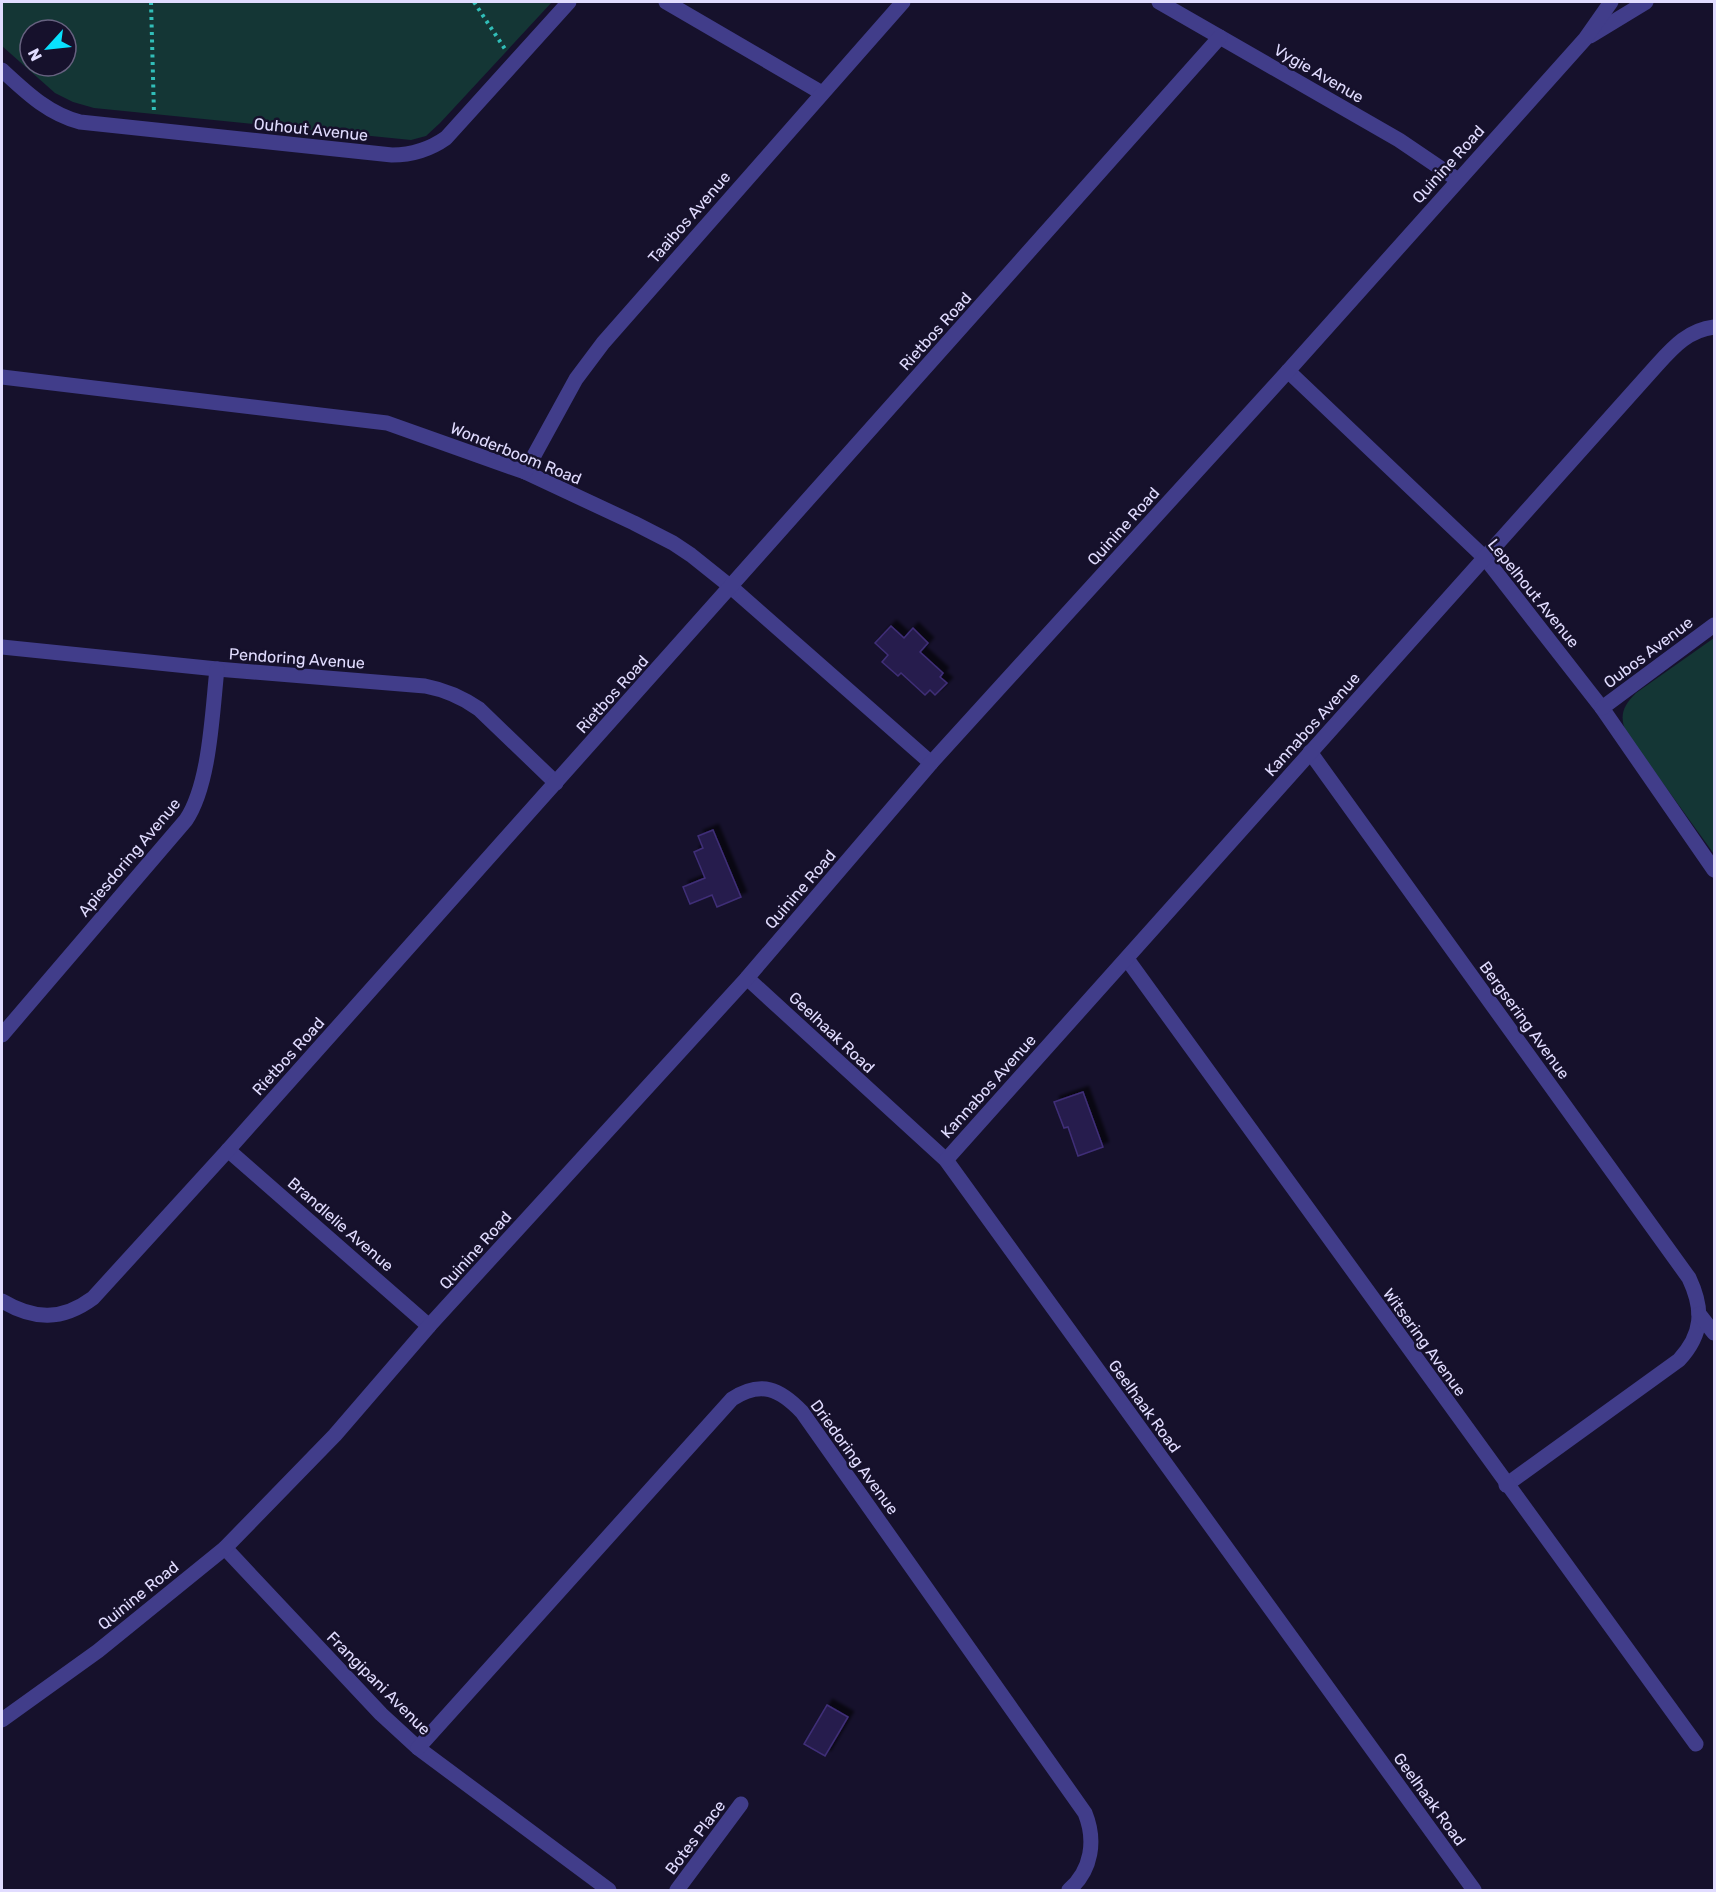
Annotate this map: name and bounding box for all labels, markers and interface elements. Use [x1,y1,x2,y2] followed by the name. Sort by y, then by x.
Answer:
[18,18,78,78] north arrow
[1270,40,1367,107] street label: Vygie Avenue
[24,45,46,64] text: N
[253,114,369,145] street label: Ouhout Avenue
[1408,121,1488,207] street label: Quinine Road
[644,167,735,267] street label: Taaibos Avenue
[895,288,975,374] street label: Rietbos Road
[447,418,584,488] street label: Wonderboom Road
[1083,483,1163,569] street label: Quinine Road
[1484,535,1583,652] street label: Lepelhout Avenue
[1600,613,1697,692] street label: Oubos Avenue
[228,644,366,673] street label: Pendoring Avenue
[572,651,652,737] street label: Rietbos Road
[1261,669,1364,780] street label: Kannabos Avenue
[74,794,184,920] street label: Apiesdoring Avenue
[761,846,840,933] street label: Quinine Road
[1475,958,1574,1083] street label: Bergsering Avenue
[785,988,878,1077] street label: Geelhaak Road
[248,1013,328,1099] street label: Rietbos Road
[937,1031,1040,1142] street label: Kannabos Avenue
[284,1173,397,1275] street label: Brandlelie Avenue
[435,1207,515,1293] street label: Quinine Road
[1379,1285,1470,1400] street label: Witsering Avenue
[1105,1356,1185,1456] street label: Geelhaak Road
[807,1396,903,1518] street label: Driedoring Avenue
[94,1557,183,1634] street label: Quinine Road
[323,1628,434,1739] street label: Frangipani Avenue
[1390,1749,1470,1849] street label: Geelhaak Road
[661,1796,729,1878] street label: Botes Place

